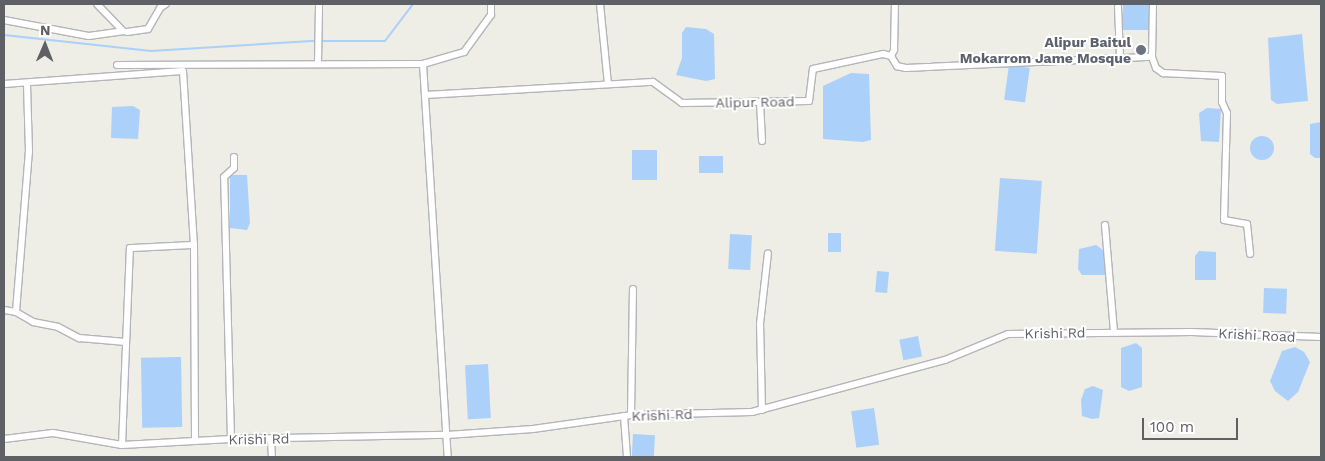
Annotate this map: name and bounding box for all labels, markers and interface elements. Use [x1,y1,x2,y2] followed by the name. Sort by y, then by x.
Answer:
[20,20,70,70] north arrow
[40,22,51,38] text: N
[960,34,1131,66] place label: Alipur Baitul Mokarrom Jame Mosque
[1135,44,1147,56] marker: Alipur Baitul Mokarrom Jame Mosque
[715,93,795,111] street label: Alipur Road
[1024,324,1086,342] street label: Krishi Rd
[1218,325,1296,345] street label: Krishi Road
[631,406,693,424] street label: Krishi Rd
[1145,408,1241,440] scale bar
[1150,418,1194,436] text: 100 m
[228,430,290,448] street label: Krishi Rd

